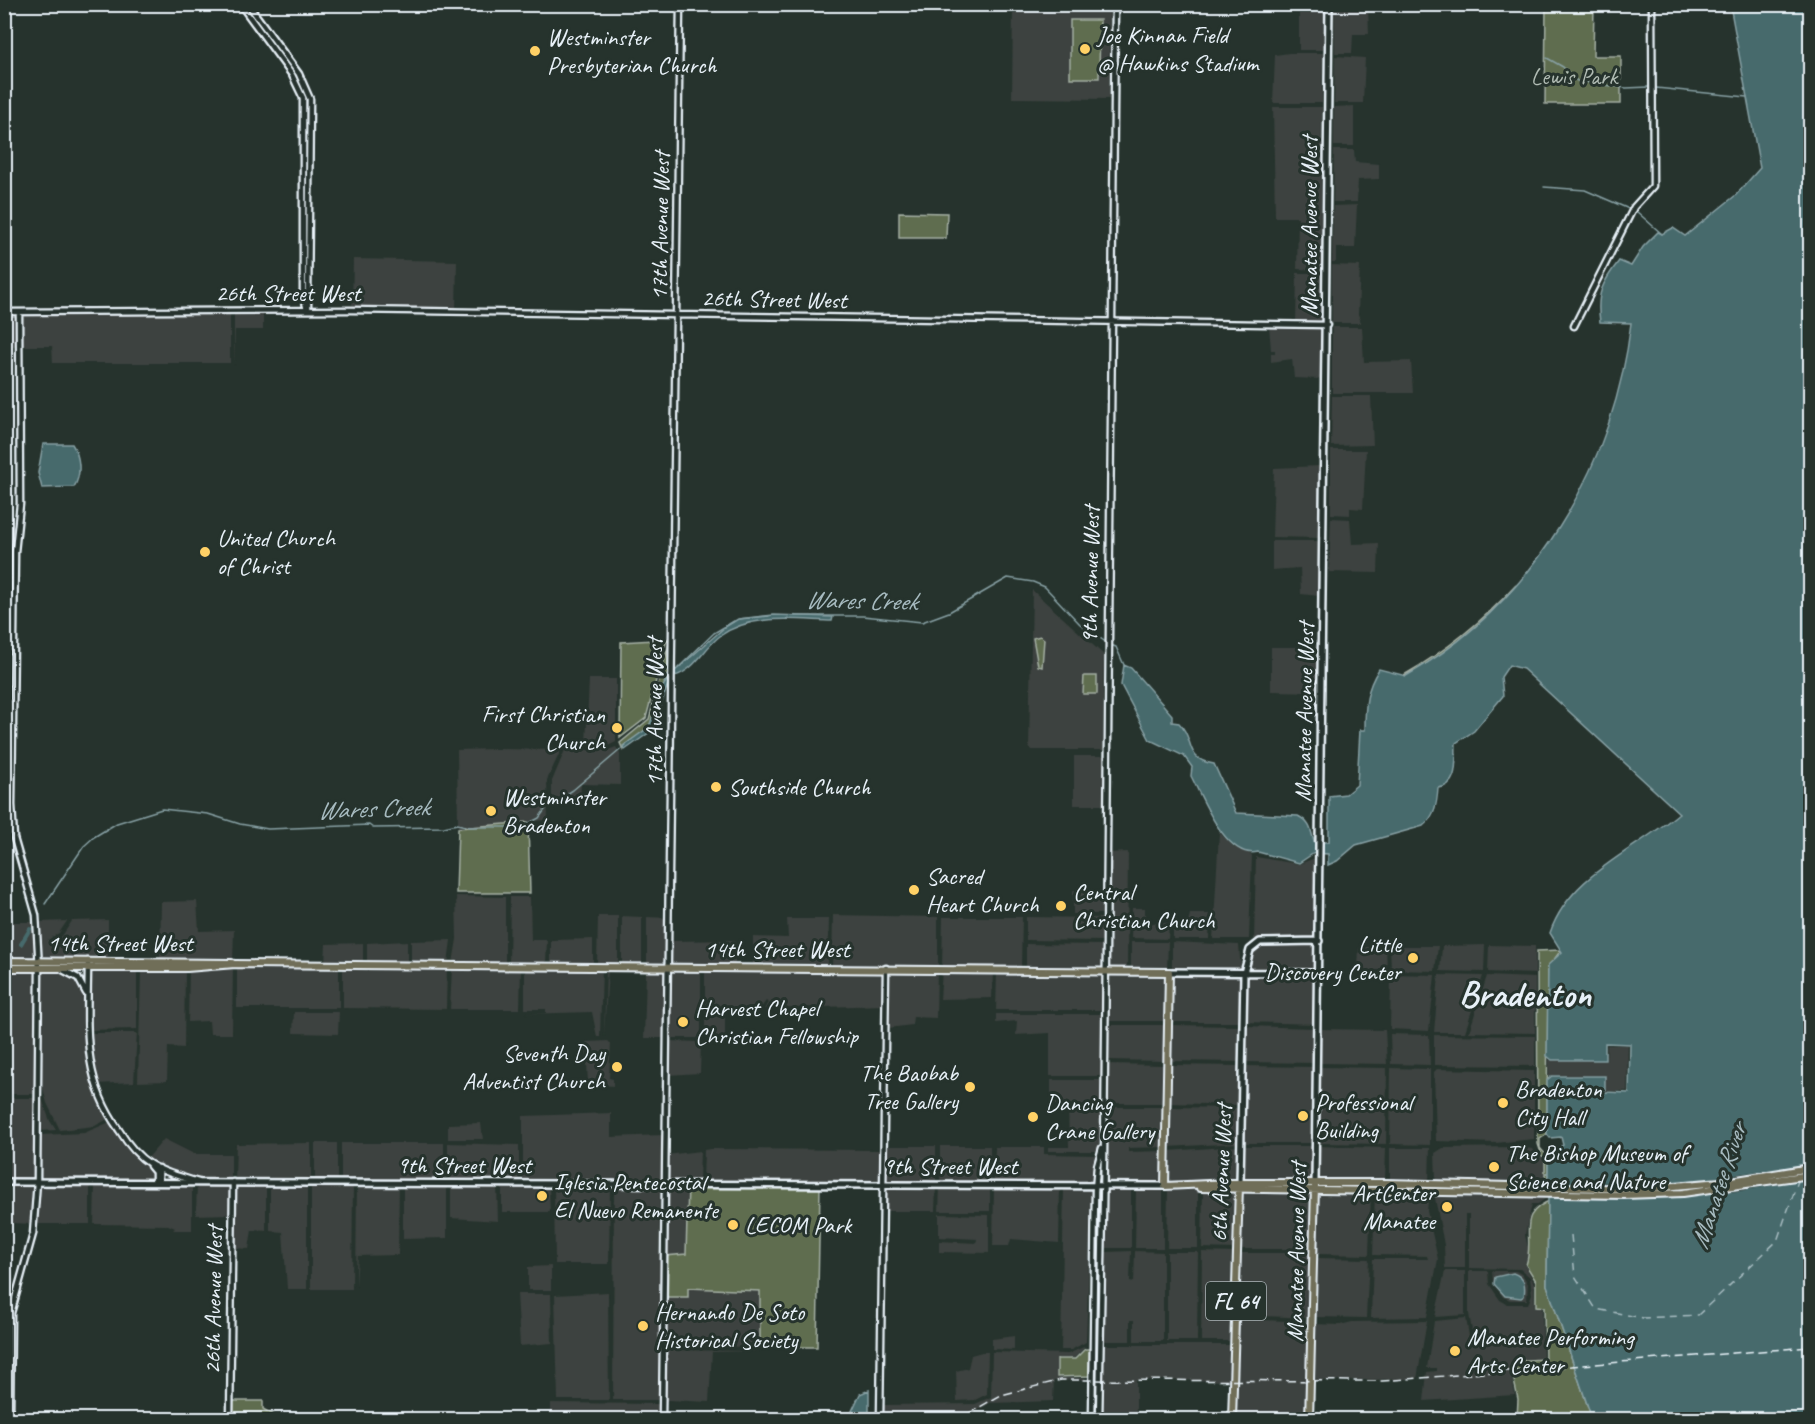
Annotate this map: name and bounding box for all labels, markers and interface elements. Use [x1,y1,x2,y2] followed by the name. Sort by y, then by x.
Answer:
[1096,20,1261,78] place label: Joe Kinnan Field @ Hawkins Stadium
[547,22,718,80] place label: Westminster Presbyterian Church
[1078,42,1092,56] marker: Joe Kinnan Field @ Hawkins Stadium
[528,44,542,58] marker: Westminster Presbyterian Church
[1531,61,1619,91] park label: Lewis Park
[1294,133,1324,316] street label: Manatee Avenue West
[644,148,676,301] street label: 17th Avenue West
[215,278,363,308] street label: 26th Street West
[701,283,849,315] street label: 26th Street West
[1074,503,1106,644] street label: 9th Avenue West
[217,523,337,581] place label: United Church of Christ
[198,545,212,559] marker: United Church of Christ
[805,583,921,618] water label: Wares Creek
[1287,619,1321,802] street label: Manatee Avenue West
[639,635,669,786] street label: 17th Avenue West
[482,699,607,757] place label: First Christian Church
[610,721,624,735] marker: First Christian Church
[728,772,872,802] place label: Southside Church
[709,780,723,794] marker: Southside Church
[503,782,608,840] place label: Westminster Bradenton
[317,790,434,827] water label: Wares Creek
[484,804,498,818] marker: Westminster Bradenton
[926,861,1040,919] place label: Sacred Heart Church
[1073,877,1216,935] place label: Central Christian Church
[907,883,921,897] marker: Sacred Heart Church
[1054,899,1068,913] marker: Central Christian Church
[47,928,195,958] street label: 14th Street West
[1265,929,1403,987] place label: Little Discovery Center
[704,934,852,964] street label: 14th Street West
[1406,951,1420,965] marker: Little Discovery Center
[1459,971,1593,1017] district label: Bradenton
[695,993,860,1051] place label: Harvest Chapel Christian Fellowship
[676,1015,690,1029] marker: Harvest Chapel Christian Fellowship
[463,1038,607,1096] place label: Seventh Day Adventist Church
[860,1058,960,1116] place label: The Baobab Tree Gallery
[610,1060,624,1074] marker: Seventh Day Adventist Church
[1515,1074,1602,1132] place label: Bradenton City Hall
[963,1080,977,1094] marker: The Baobab Tree Gallery
[1315,1087,1416,1145] place label: Professional Building
[1045,1088,1156,1146] place label: Dancing Crane Gallery
[1496,1096,1510,1110] marker: Bradenton City Hall
[1204,1100,1239,1242] street label: 6th Avenue West
[1296,1109,1310,1123] marker: Professional Building
[1026,1110,1040,1124] marker: Dancing Crane Gallery
[1683,1115,1756,1253] water label: Manatee River
[1506,1138,1692,1196] place label: The Bishop Museum of Science and Nature
[397,1150,533,1180] street label: 9th Street West
[883,1151,1019,1181] street label: 9th Street West
[1279,1159,1313,1342] street label: Manatee Avenue West
[1487,1160,1501,1174] marker: The Bishop Museum of Science and Nature
[554,1167,720,1225] place label: Iglesia Pentecostal El Nuevo Remanente
[1352,1178,1437,1236] place label: ArtCenter Manatee
[535,1189,549,1203] marker: Iglesia Pentecostal El Nuevo Remanente
[1440,1200,1454,1214] marker: ArtCenter Manatee
[745,1210,854,1240] place label: LECOM Park
[726,1218,740,1232] marker: LECOM Park
[197,1222,229,1375] street label: 26th Avenue West
[1206,1282,1266,1320] road number: FL 64
[655,1297,806,1355] place label: Hernando De Soto Historical Society
[636,1319,650,1333] marker: Hernando De Soto Historical Society
[1467,1322,1636,1380] place label: Manatee Performing Arts Center
[1448,1344,1462,1358] marker: Manatee Performing Arts Center

